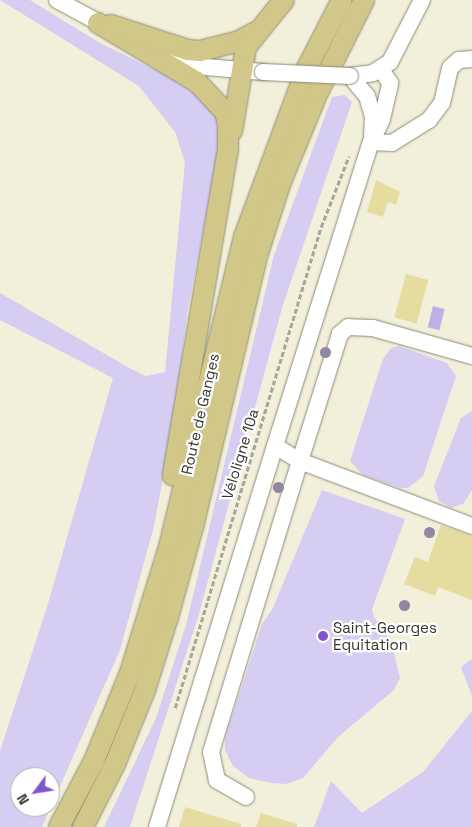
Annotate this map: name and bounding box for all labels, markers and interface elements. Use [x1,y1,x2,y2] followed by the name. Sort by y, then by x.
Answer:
[177,352,223,476] street label: Route de Ganges
[218,406,262,502] street label: Véloligne 10a
[333,618,437,653] place label: Saint-Georges Equitation
[317,630,329,642] marker: Saint-Georges Equitation
[10,767,60,817] north arrow
[13,791,33,808] text: N

